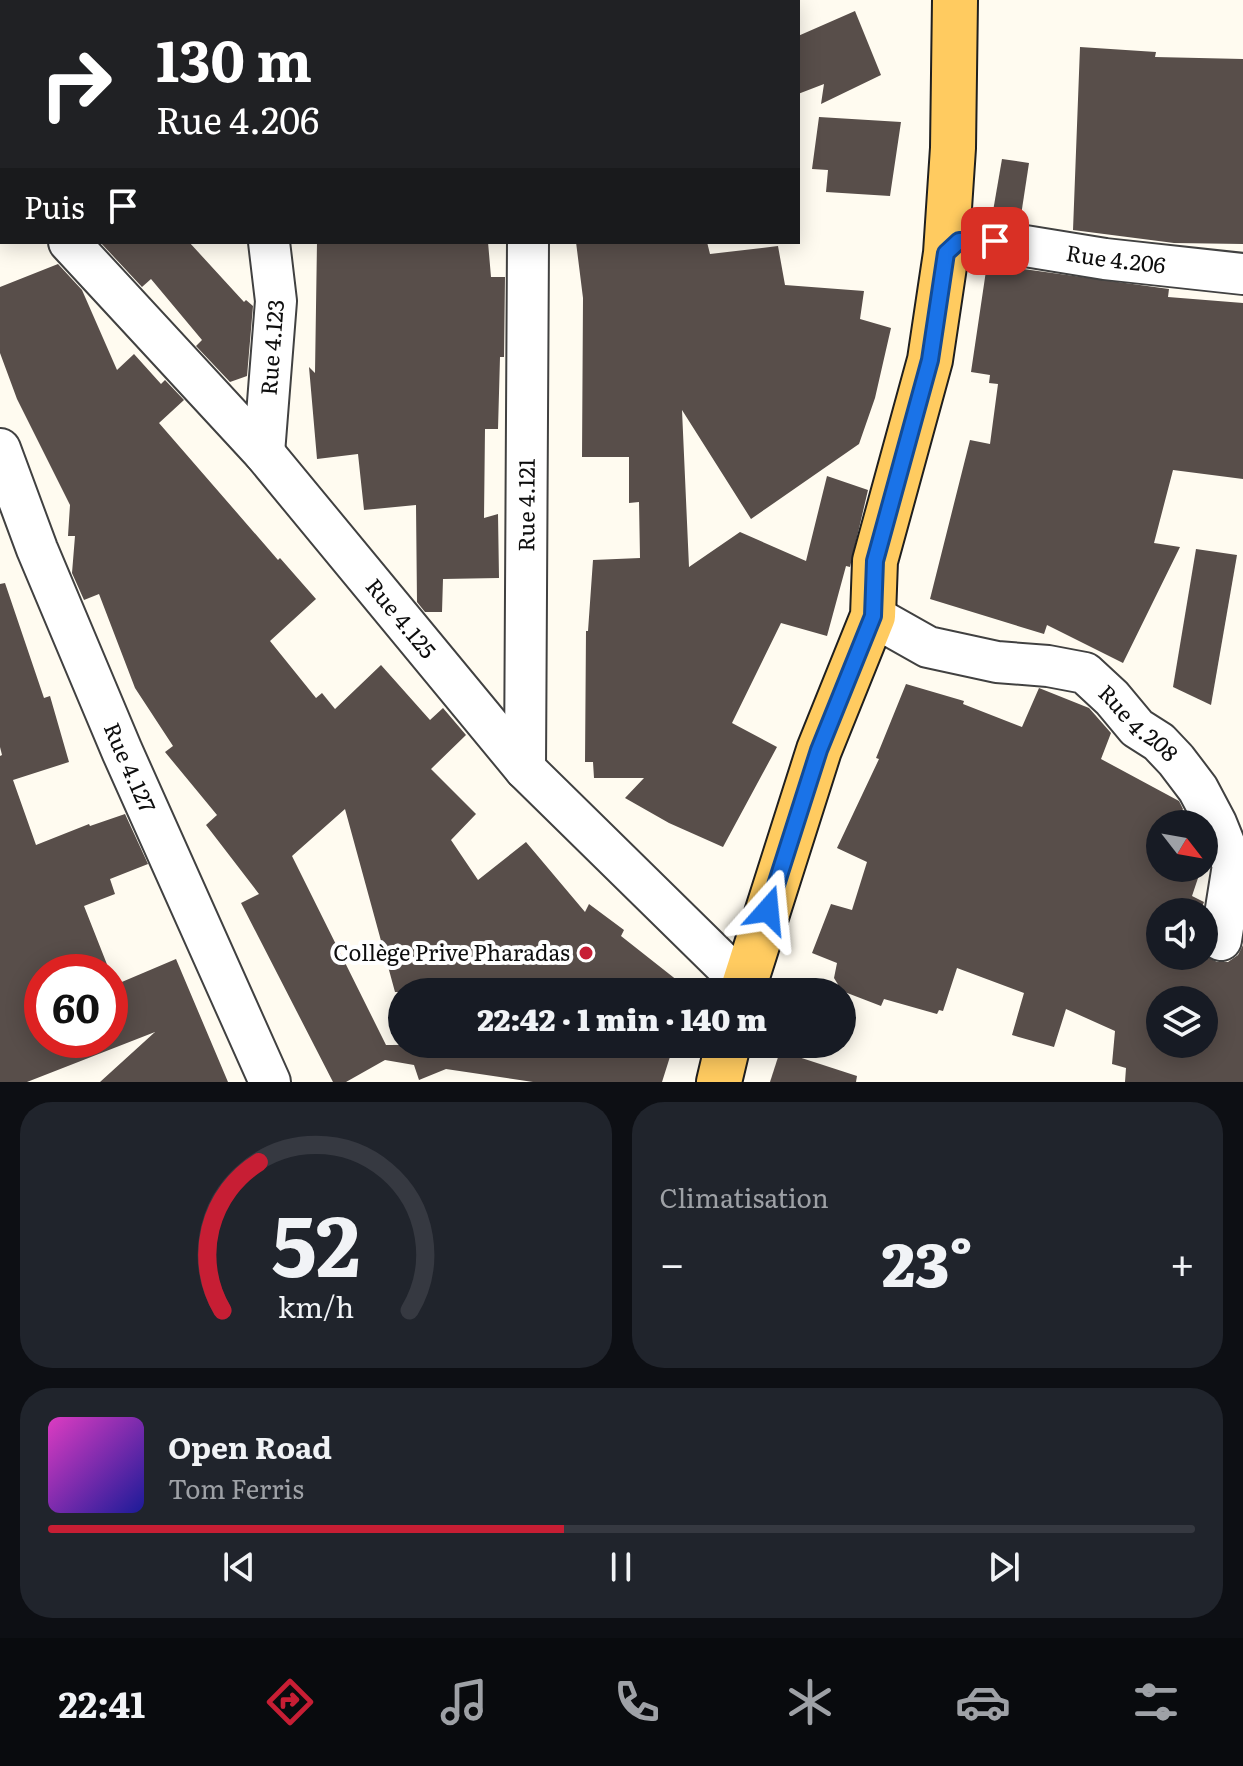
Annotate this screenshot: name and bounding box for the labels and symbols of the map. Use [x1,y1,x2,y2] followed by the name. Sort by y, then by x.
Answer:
[961,207,1029,275] pin
[1064,235,1168,281] street label: Rue 4.206
[251,298,291,396] street label: Rue 4.123
[508,458,542,552] street label: Rue 4.121
[359,570,445,665] street label: Rue 4.125
[1092,676,1187,768] street label: Rue 4.208
[97,717,165,817] street label: Rue 4.127
[1146,810,1218,882] north arrow
[726,868,810,952] position arrow
[333,935,570,968] place label: Collège Prive Pharadas
[577,944,595,962] marker: Collège Prive Pharadas
[24,954,128,1058] speed limit sign: 60

